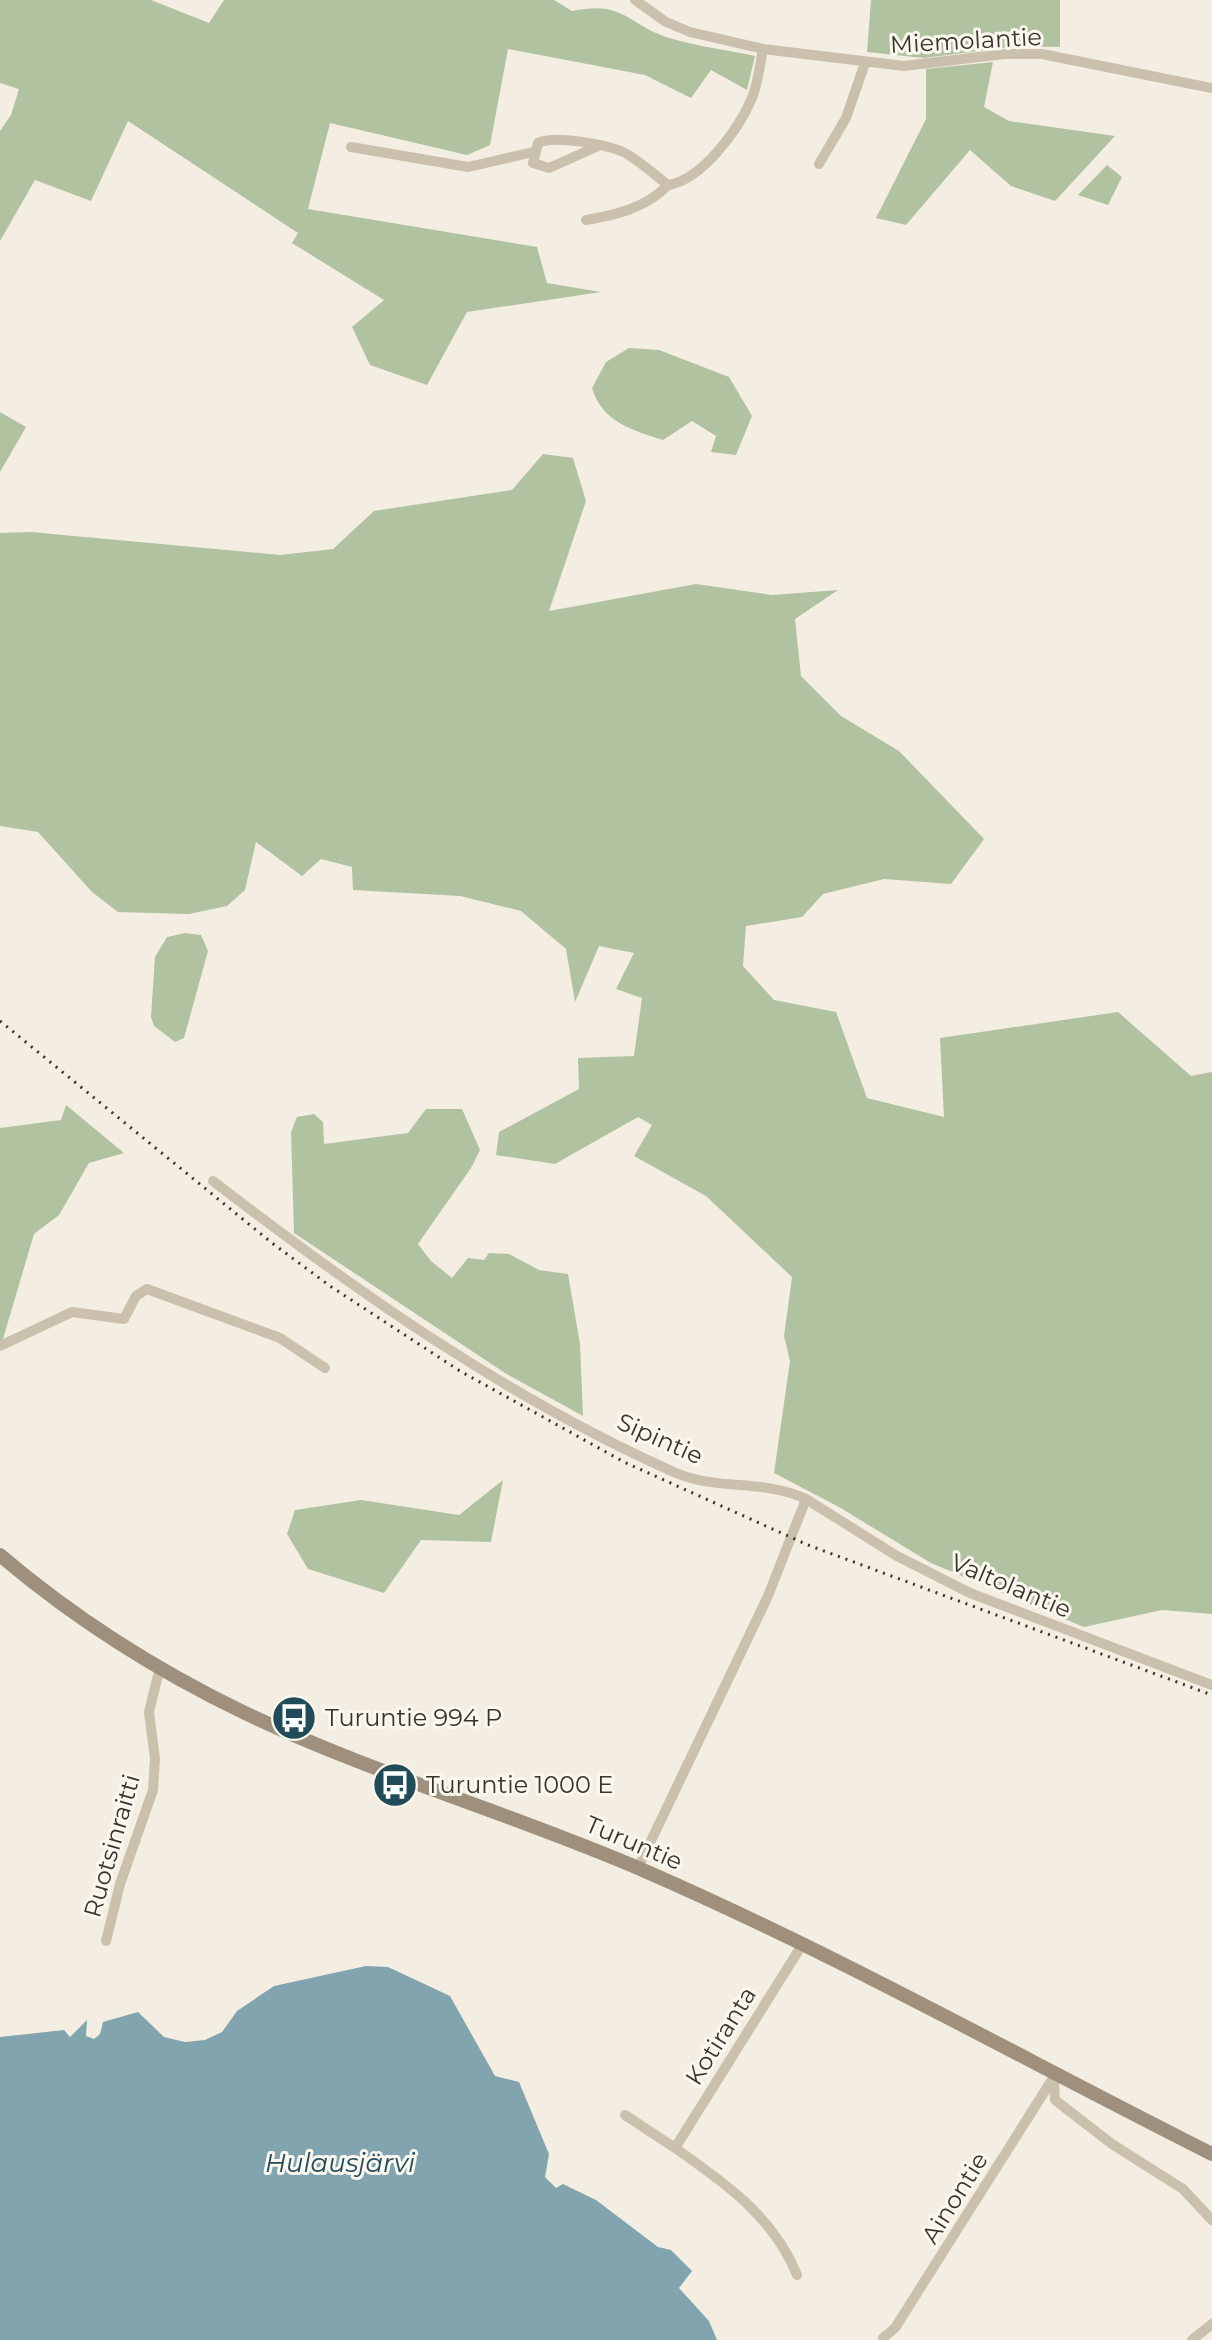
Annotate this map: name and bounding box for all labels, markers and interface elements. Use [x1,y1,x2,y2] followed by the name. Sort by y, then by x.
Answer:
[889,22,1043,59] street label: Miemolantie
[613,1407,708,1470] street label: Sipintie
[947,1547,1076,1624] street label: Valtolantie
[270,1694,318,1742] bus stop icon: Turuntie 994 P
[325,1703,502,1732] place label: Turuntie 994 P
[371,1761,419,1809] bus stop icon: Turuntie 1000 E
[426,1770,613,1799] place label: Turuntie 1000 E
[77,1771,146,1921] street label: Ruotsinraitti
[581,1809,687,1876] street label: Turuntie
[679,1981,762,2090] street label: Kotiranta
[265,2147,416,2179] water label: Hulausjärvi
[915,2147,994,2249] street label: Ainontie

